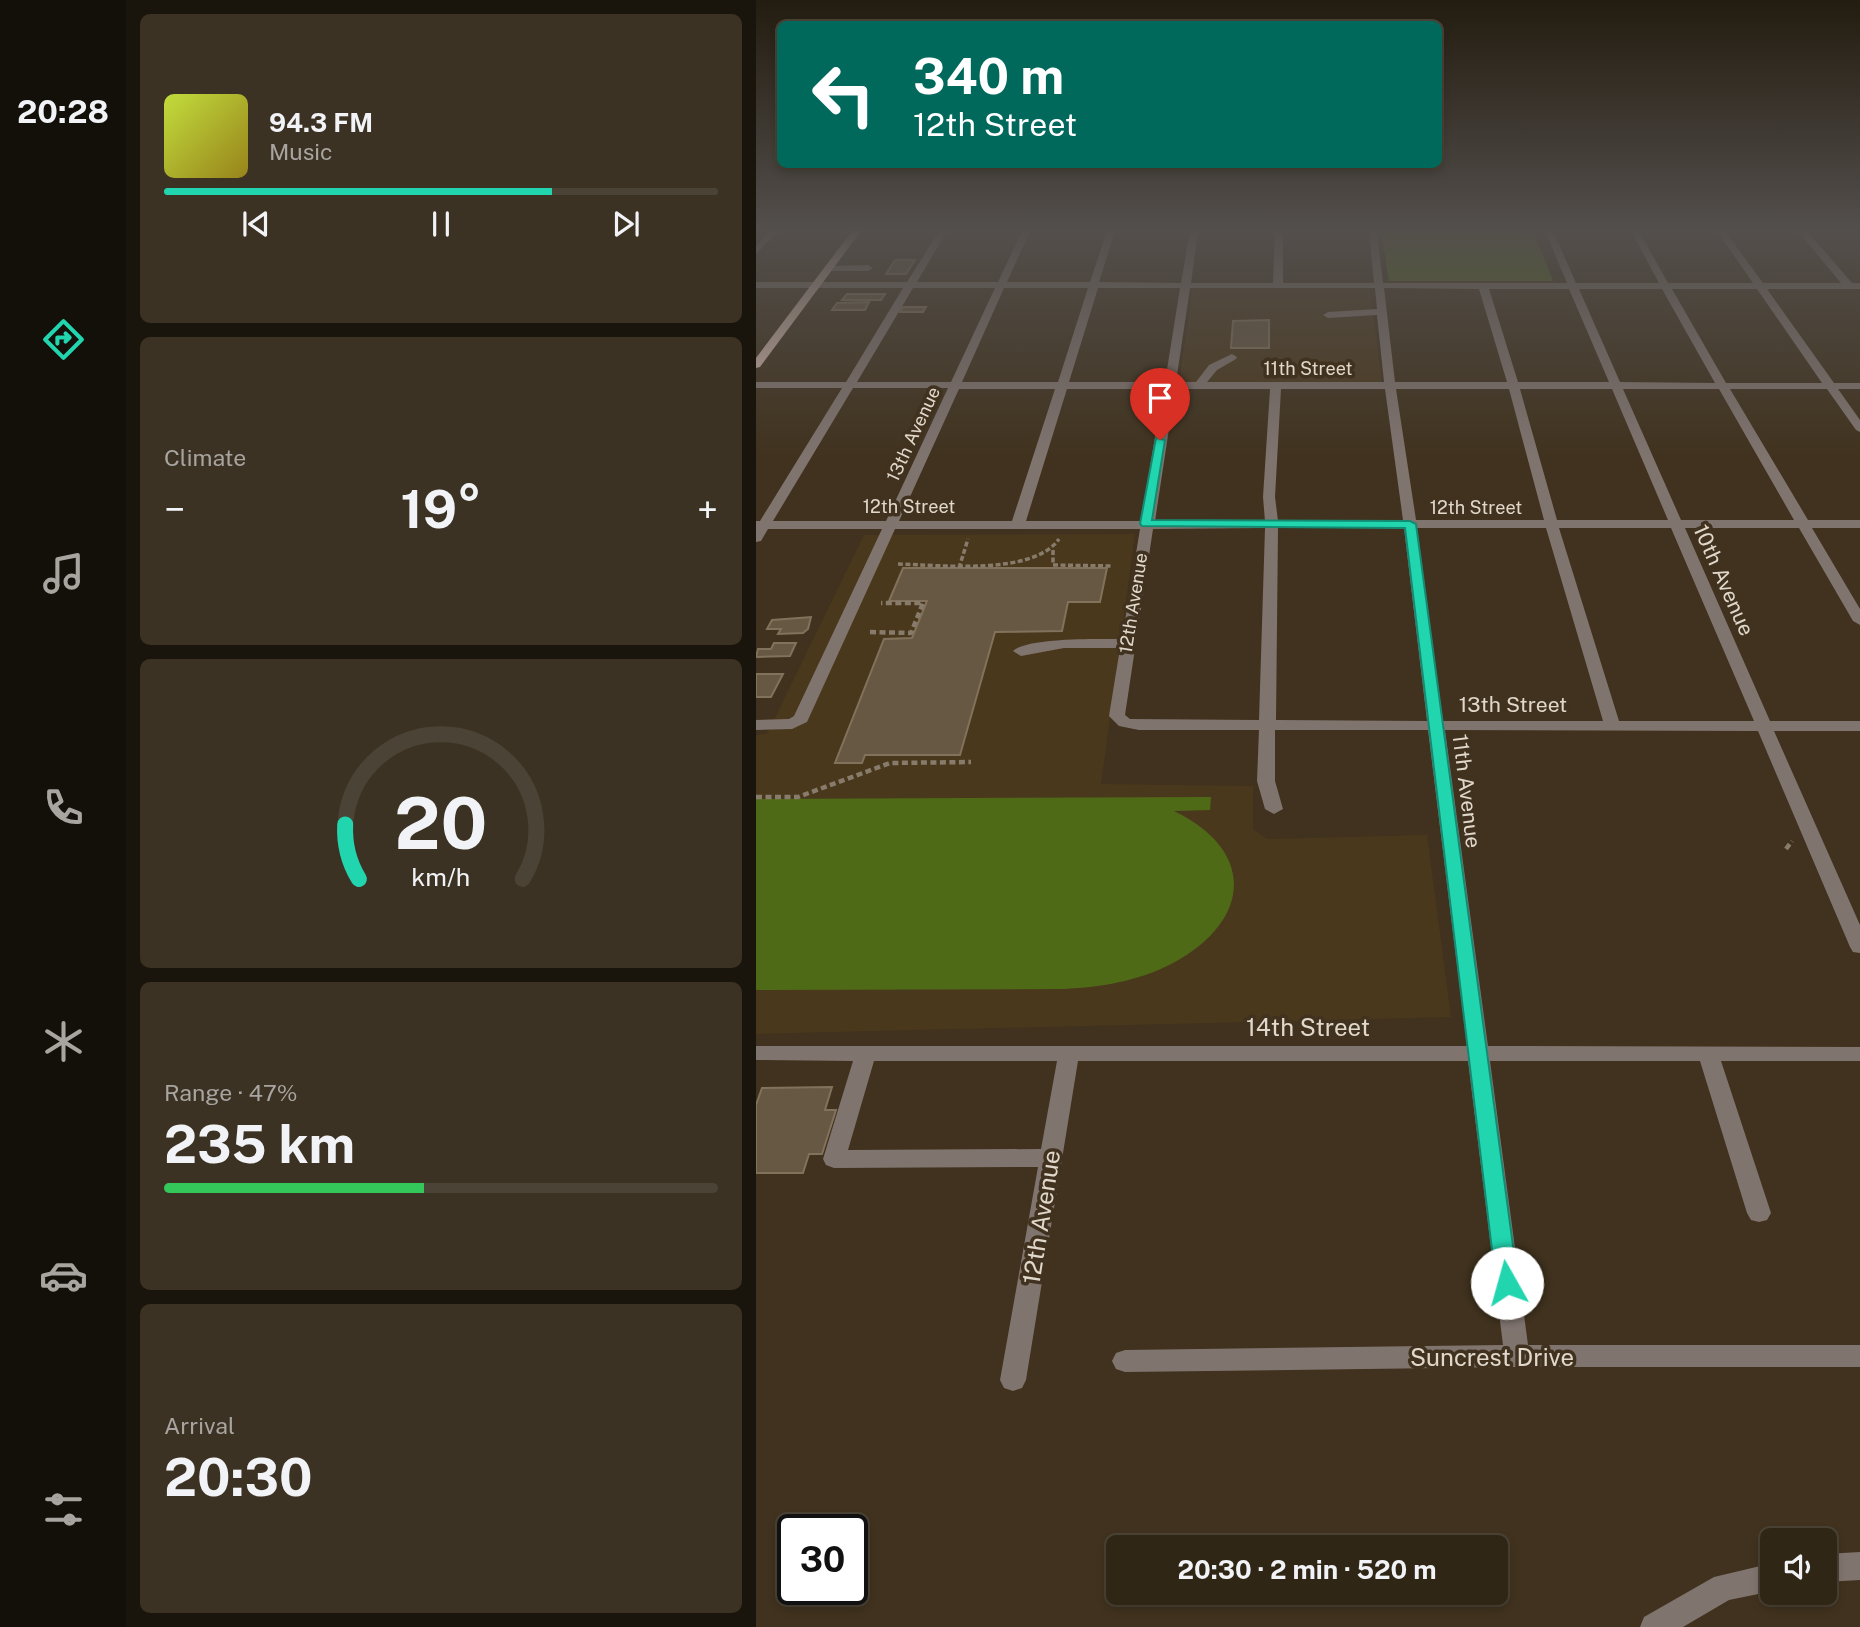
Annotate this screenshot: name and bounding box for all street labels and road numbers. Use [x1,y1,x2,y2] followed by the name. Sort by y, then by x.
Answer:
[1264,358,1352,379] street label: 11th Street
[882,383,944,485] street label: 13th Avenue
[863,496,955,517] street label: 12th Street
[1430,497,1522,518] street label: 12th Street
[1688,521,1760,639] street label: 10th Avenue
[1115,551,1151,655] street label: 12th Avenue
[1459,692,1567,717] street label: 13th Street
[1448,733,1486,849] street label: 11th Avenue
[1246,1013,1370,1041] street label: 14th Street
[1017,1148,1065,1286] street label: 12th Avenue
[1410,1343,1574,1371] street label: Suncrest Drive

